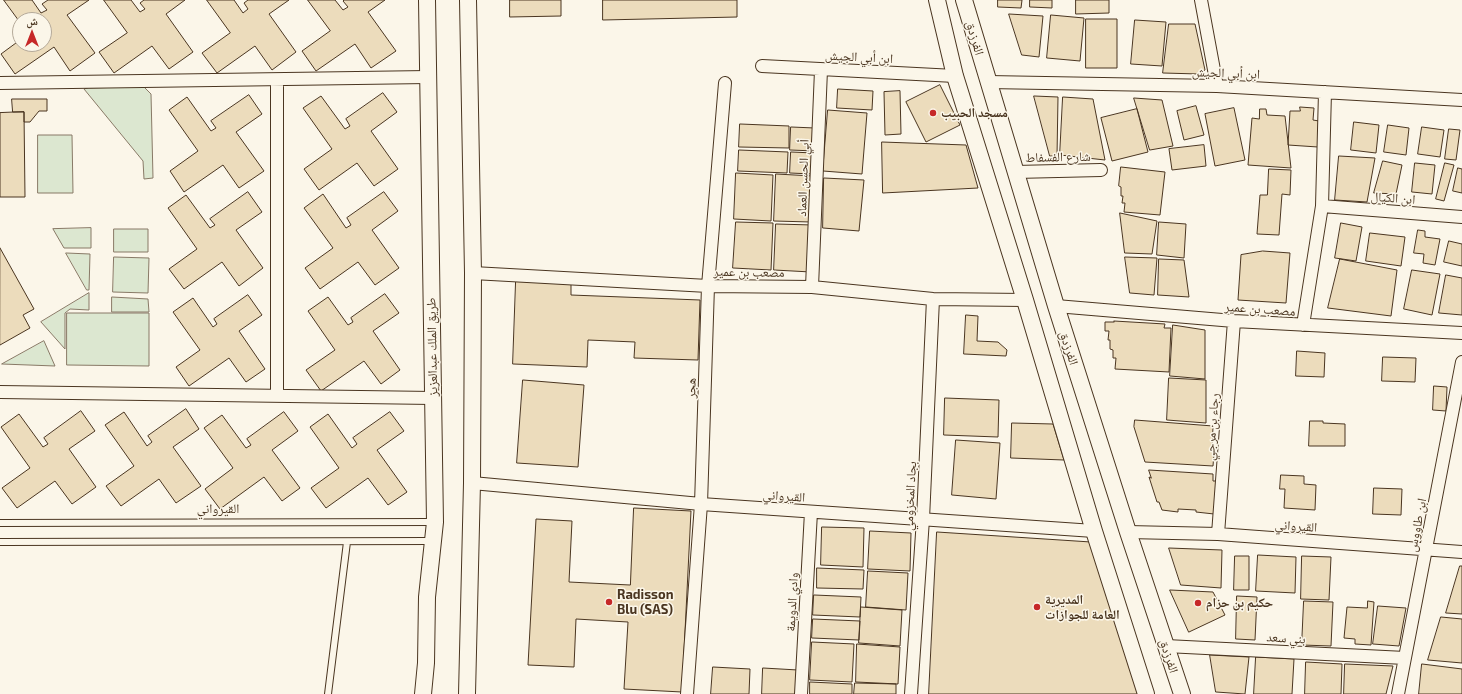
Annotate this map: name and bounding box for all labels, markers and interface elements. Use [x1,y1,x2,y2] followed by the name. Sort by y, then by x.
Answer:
[12,12,52,52] north arrow
[26,14,38,27] text: ش
[963,19,987,57] street label: الفرزدق
[825,47,893,67] street label: ابن أبي الجيش
[1192,64,1260,82] street label: ابن أبي الجيش
[941,105,1008,121] place label: مسجد الحبيب
[928,108,938,118] marker: مسجد الحبيب
[794,139,812,217] street label: أبي الحسن العماد
[1025,149,1091,165] street label: شارع الفسفاط
[1370,189,1416,207] street label: ابن الكيال
[713,264,785,280] street label: مصعب بن عمير
[423,297,441,397] street label: طريق الملك عبدالعزيز
[1224,299,1296,319] street label: مصعب بن عمير
[1056,329,1082,367] street label: الفرزدق
[683,377,699,399] street label: هجر
[1202,393,1222,461] street label: رجاء بن مرجي
[900,461,920,531] street label: بجاد المخزومي
[762,487,806,505] street label: القيرواني
[1404,497,1430,553] street label: ابن طاووس
[197,501,239,517] street label: القيرواني
[1274,517,1318,535] street label: القيرواني
[783,572,801,632] street label: وادي الدويمة
[617,587,673,618] place label: Radisson Blu (SAS)
[1045,592,1120,623] place label: المديرية العامة للجوازات
[1206,595,1273,611] place label: حكيم بن حزام
[604,597,614,607] marker: Radisson Blu (SAS)
[1193,598,1203,608] marker: حكيم بن حزام
[1032,602,1042,612] marker: المديرية العامة للجوازات
[1266,629,1306,647] street label: بني سعد
[1156,637,1182,675] street label: الفرزدق

